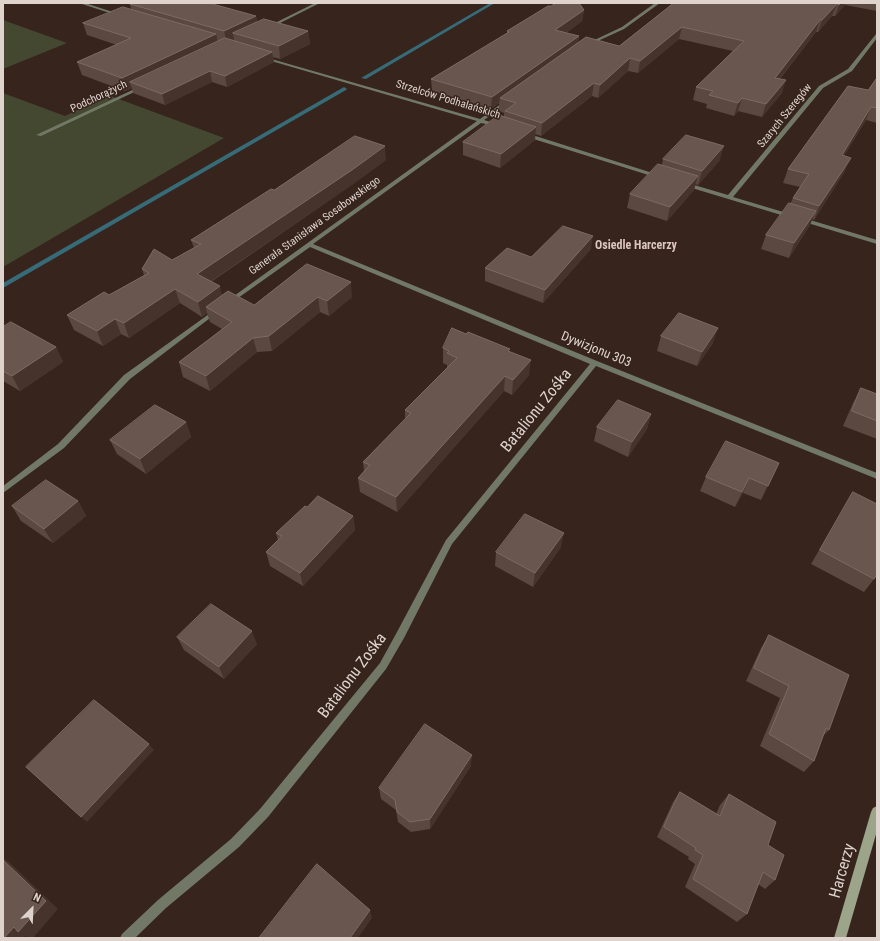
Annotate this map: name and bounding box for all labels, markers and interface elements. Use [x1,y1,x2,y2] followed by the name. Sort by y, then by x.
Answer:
[69,78,129,116] street label: Podchorążych
[394,78,502,122] street label: Strzelców Podhalańskich
[755,81,815,151] street label: Szarych Szeregów
[247,174,383,278] street label: Generała Stanisława Sosabowskiego
[595,239,677,253] district label: Osiedle Harcerzy
[559,329,633,371] street label: Dywizjonu 303
[498,365,576,457] street label: Batalionu Zośka
[315,630,391,722] street label: Batalionu Zośka
[826,842,860,900] street label: Harcerzy
[12,889,52,929] north arrow
[31,890,43,905] text: N

